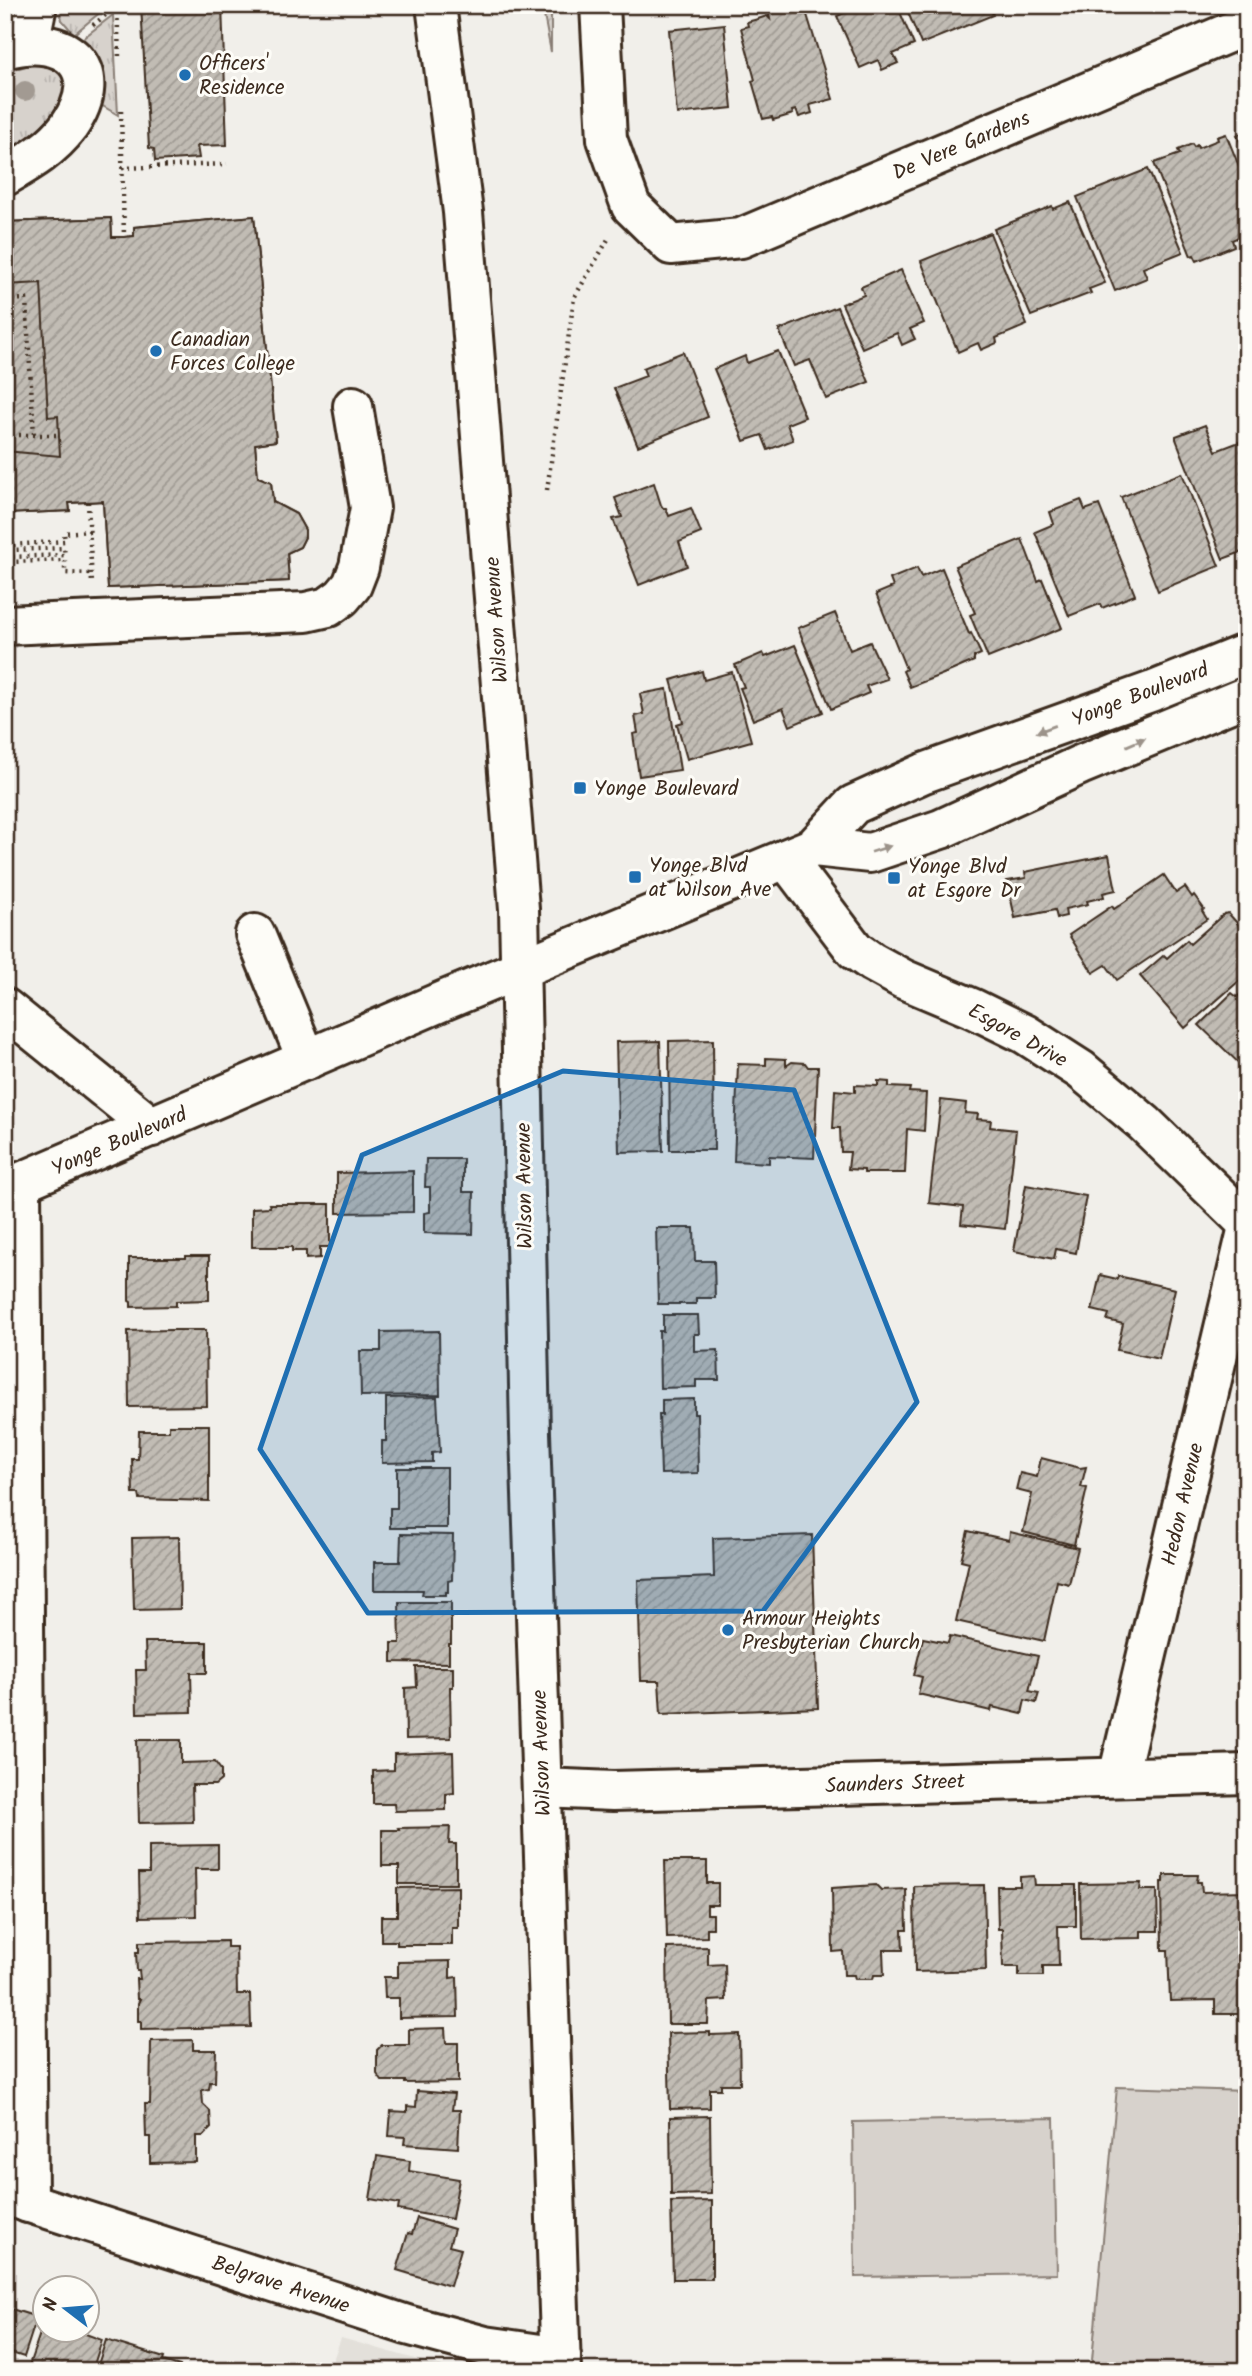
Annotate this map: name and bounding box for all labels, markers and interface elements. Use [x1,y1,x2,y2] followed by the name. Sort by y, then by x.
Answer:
[199,48,285,105] place label: Officers' Residence
[177,67,193,83] marker: Officers' Residence
[888,103,1036,190] street label: De Vere Gardens
[170,324,295,381] place label: Canadian Forces College
[148,343,164,359] marker: Canadian Forces College
[477,555,518,684] street label: Wilson Avenue
[1067,654,1214,737] street label: Yonge Boulevard
[1035,724,1056,735] one-way arrow
[1125,736,1146,747] one-way arrow
[594,773,739,806] place label: Yonge Boulevard
[572,780,588,796] marker: Yonge Boulevard
[871,843,892,854] one-way arrow
[649,850,772,907] place label: Yonge Blvd at Wilson Ave
[908,851,1021,908] place label: Yonge Blvd at Esgore Dr
[627,869,643,885] marker: Yonge Blvd at Wilson Ave
[886,870,902,886] marker: Yonge Blvd at Esgore Dr
[961,995,1074,1078] street label: Esgore Drive
[47,1099,193,1186] street label: Yonge Boulevard
[508,1122,543,1249] street label: Wilson Avenue
[1153,1439,1214,1569] street label: Hedon Avenue
[742,1603,920,1660] place label: Armour Heights Presbyterian Church
[720,1622,736,1638] marker: Armour Heights Presbyterian Church
[524,1689,561,1817] street label: Wilson Avenue
[825,1766,966,1803] street label: Saunders Street
[207,2248,354,2323] street label: Belgrave Avenue
[32,2274,102,2344] north arrow
[36,2295,68,2315] text: N

